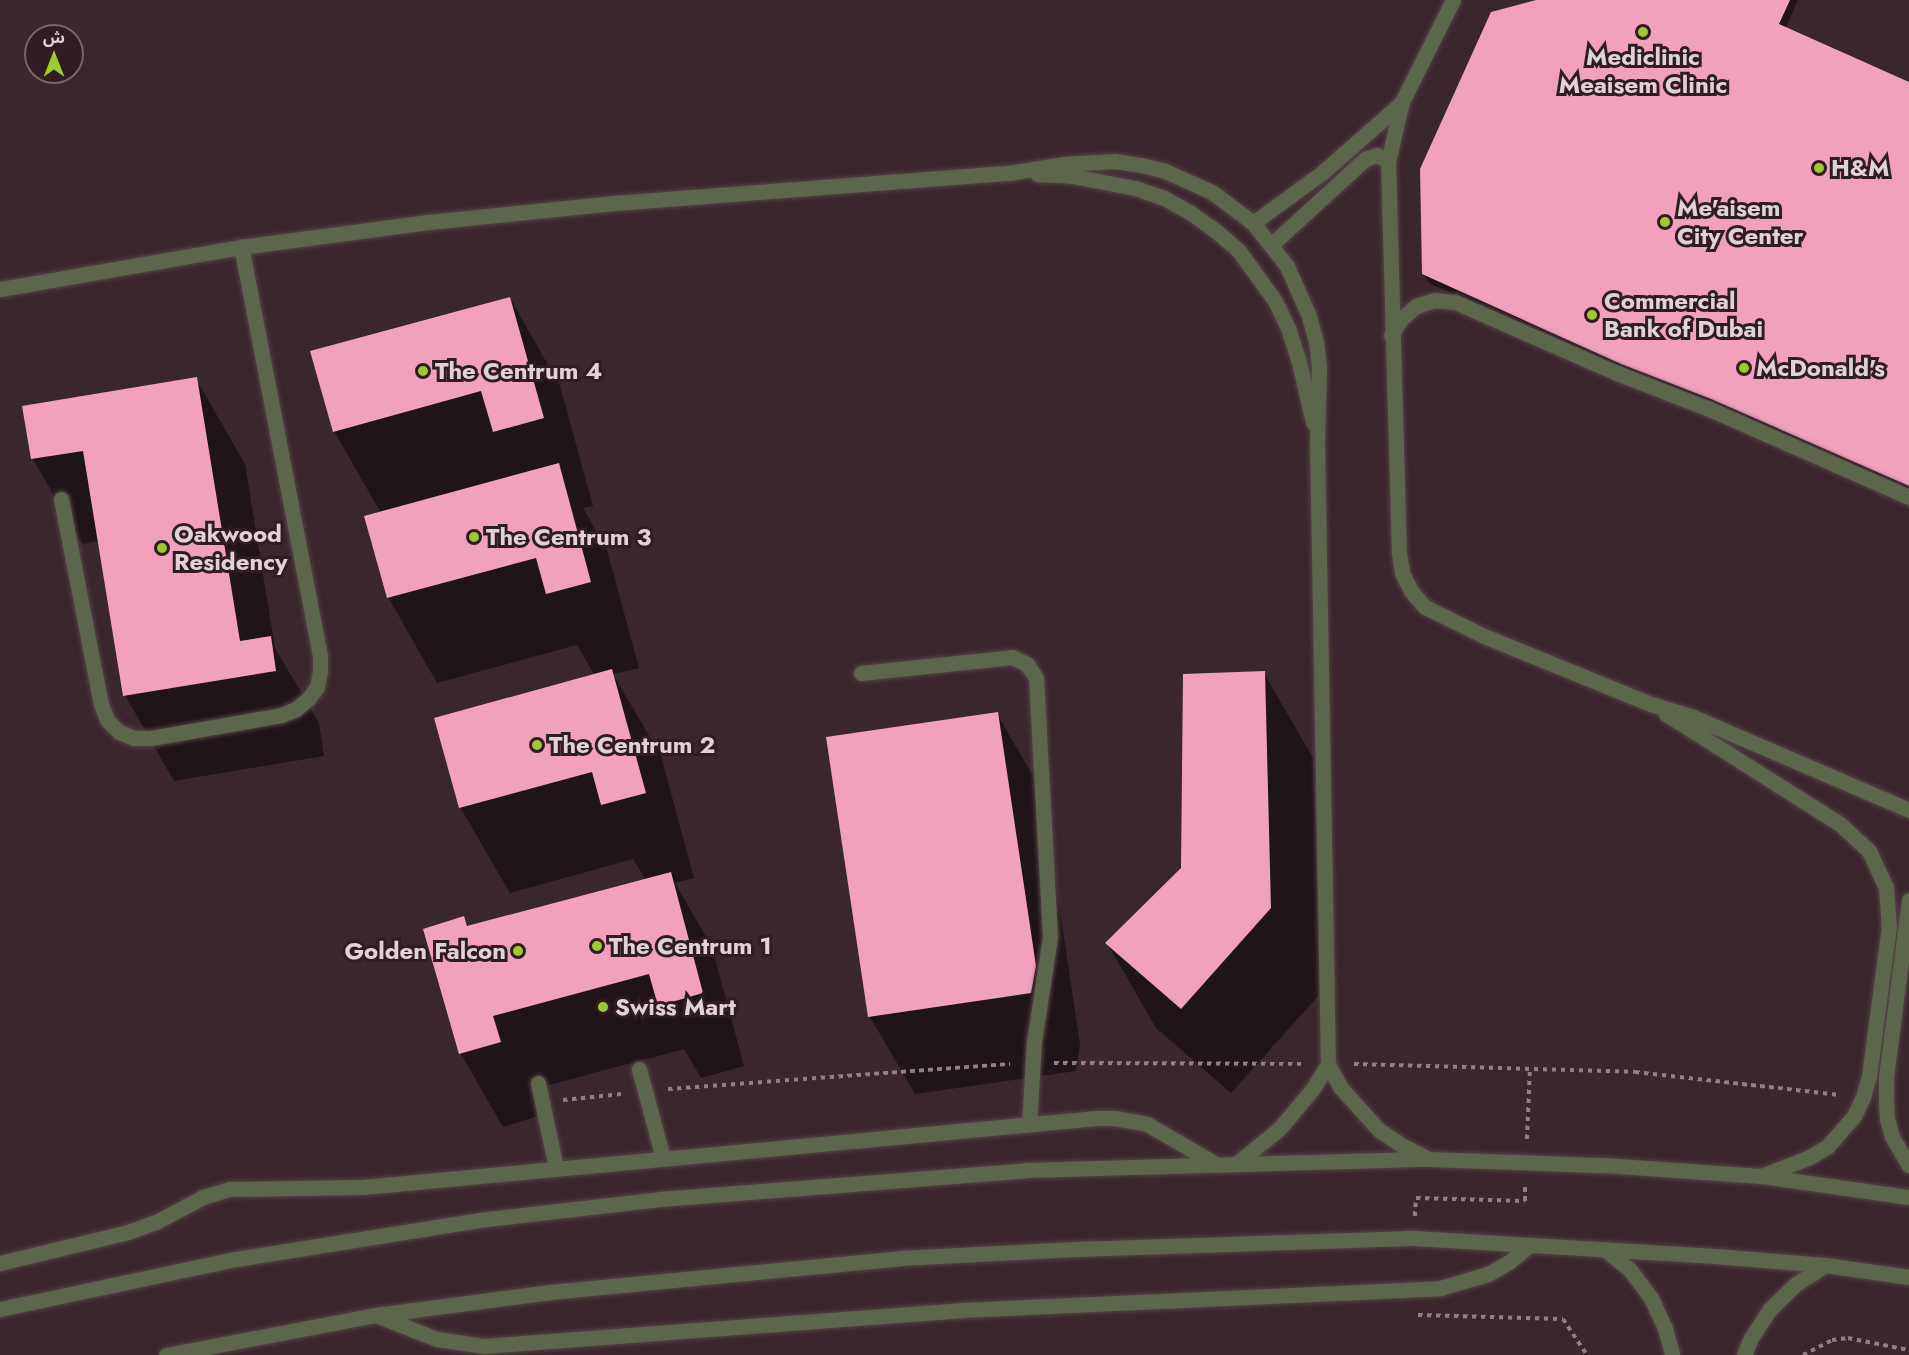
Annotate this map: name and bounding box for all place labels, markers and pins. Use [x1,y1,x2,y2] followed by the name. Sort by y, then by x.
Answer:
[1634,23,1652,41] marker: Mediclinic Meaisem Clinic
[1559,43,1727,99] place label: Mediclinic Meaisem Clinic
[1831,154,1889,182] place label: H&M
[1812,161,1826,175] marker: H&M
[1677,194,1803,250] place label: Me'aisem City Center
[1658,215,1672,229] marker: Me'aisem City Center
[1604,287,1763,343] place label: Commercial Bank of Dubai
[1585,308,1599,322] marker: Commercial Bank of Dubai
[1756,354,1885,382] place label: McDonald's
[435,357,602,385] place label: The Centrum 4
[1737,361,1751,375] marker: McDonald's
[416,364,430,378] marker: The Centrum 4
[174,520,288,576] place label: Oakwood Residency
[486,523,652,551] place label: The Centrum 3
[467,530,481,544] marker: The Centrum 3
[155,541,169,555] marker: Oakwood Residency
[549,731,715,759] place label: The Centrum 2
[530,738,544,752] marker: The Centrum 2
[609,932,772,960] place label: The Centrum 1
[344,937,506,965] place label: Golden Falcon
[590,939,604,953] marker: The Centrum 1
[511,944,525,958] marker: Golden Falcon
[615,993,736,1021] place label: Swiss Mart
[596,1000,610,1014] marker: Swiss Mart

